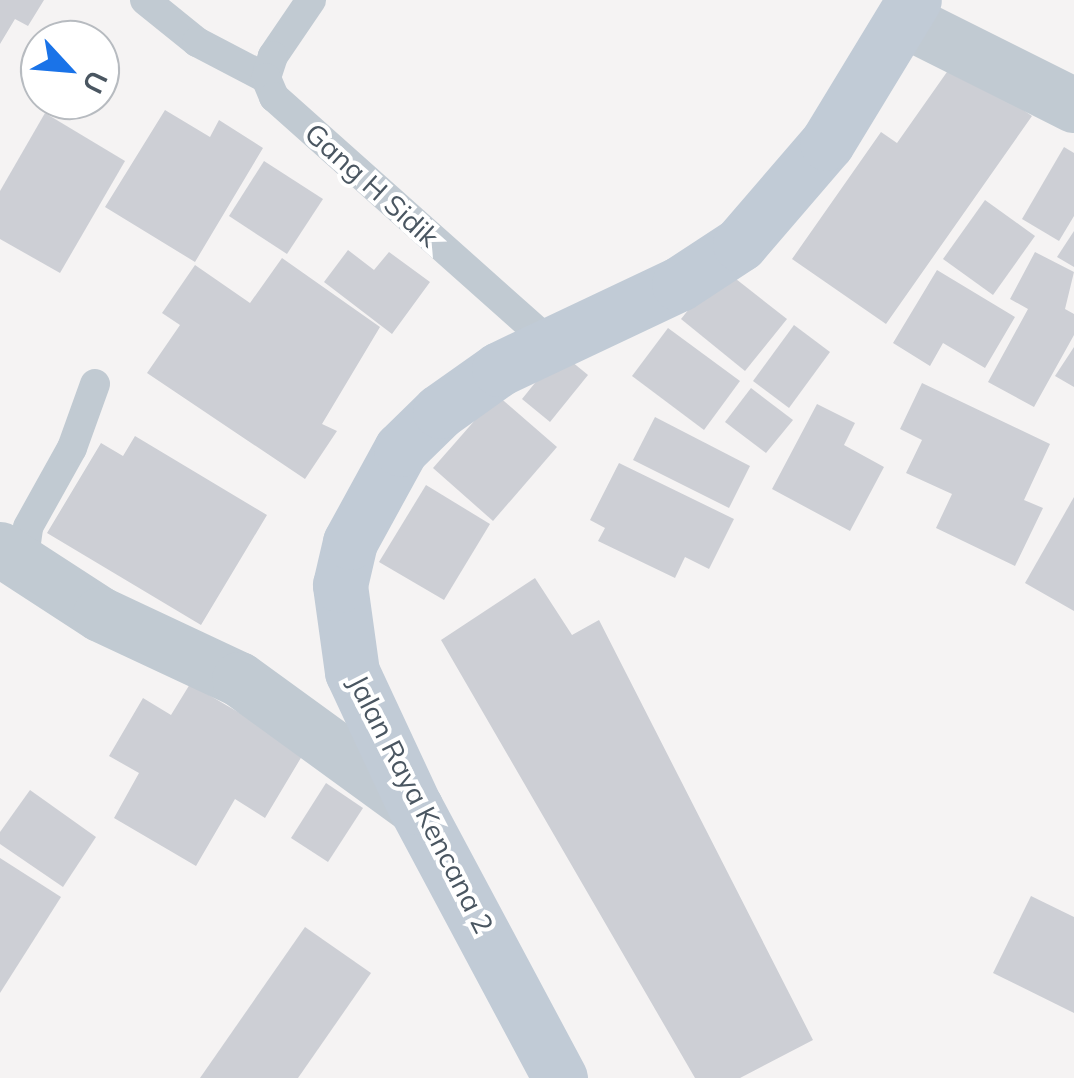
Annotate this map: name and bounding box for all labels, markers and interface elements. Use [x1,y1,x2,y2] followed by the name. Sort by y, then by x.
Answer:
[20,20,120,120] north arrow
[75,65,116,99] text: U
[298,116,446,254] street label: Gang H Sidik
[341,669,501,939] street label: Jalan Raya Kencana 2

